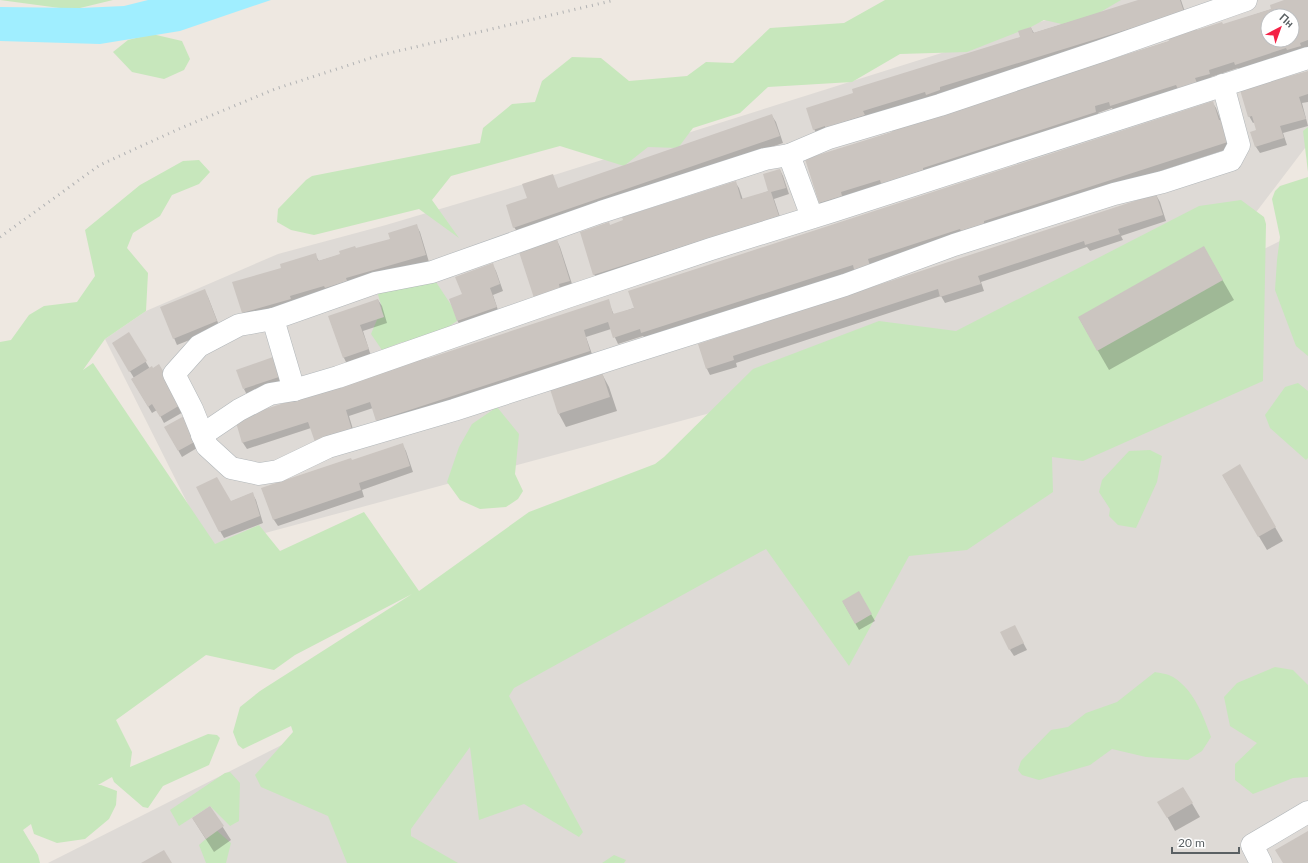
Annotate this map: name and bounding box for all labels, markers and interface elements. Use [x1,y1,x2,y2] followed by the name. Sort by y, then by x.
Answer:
[1260,8,1300,48] north arrow
[1277,10,1297,30] text: Пн
[1172,829,1239,855] scale bar
[1178,835,1205,850] text: 20 m

